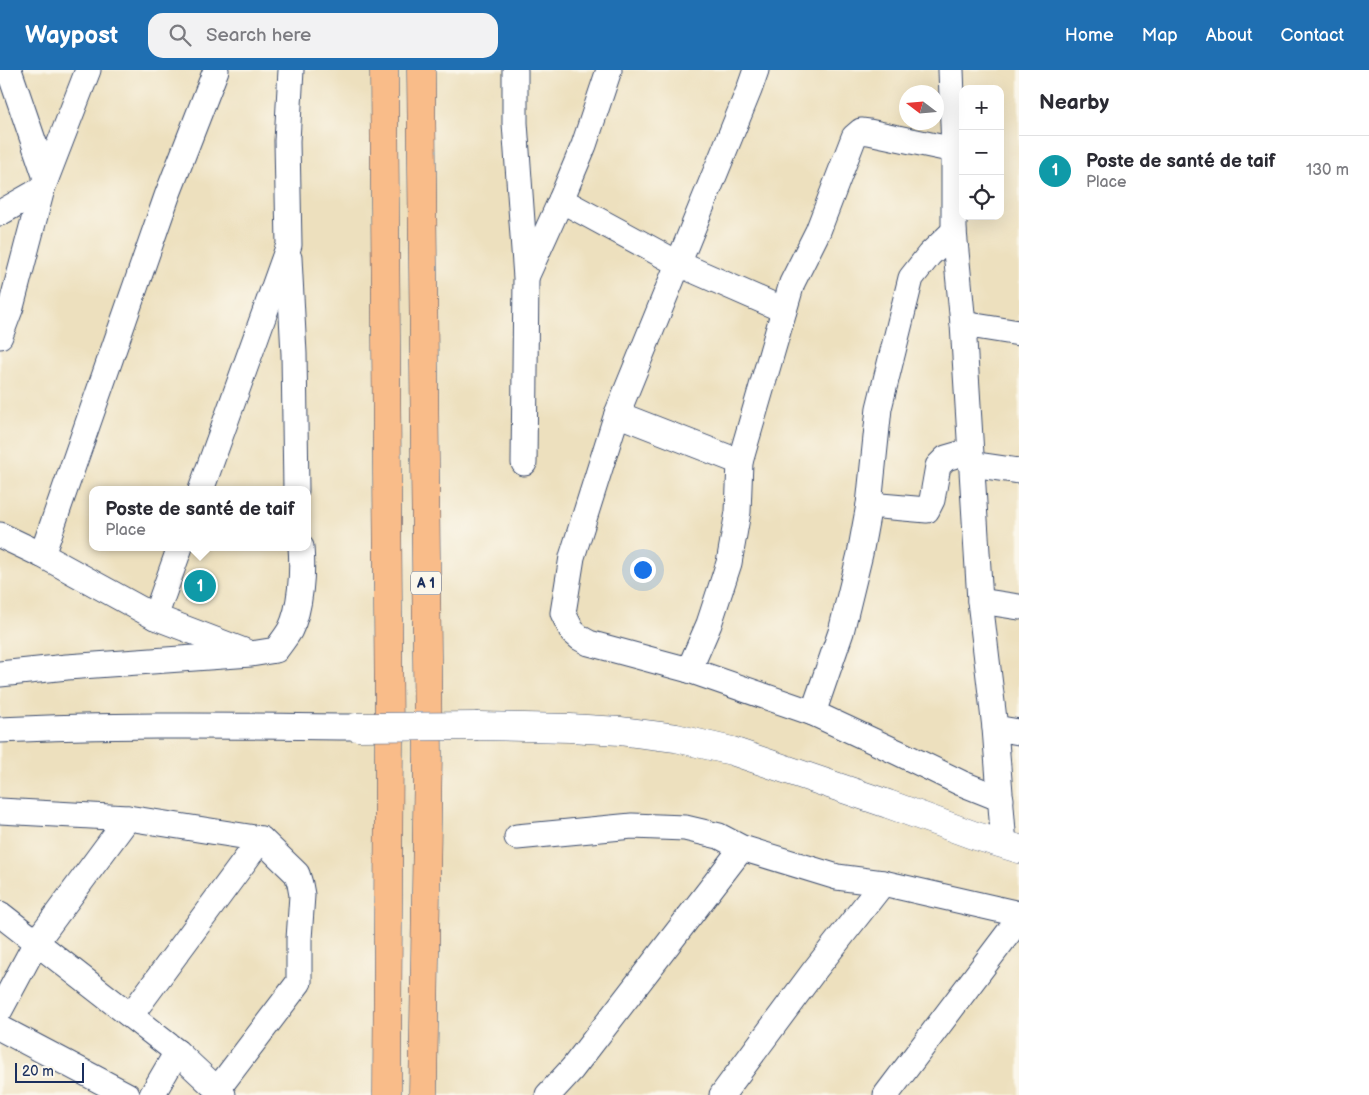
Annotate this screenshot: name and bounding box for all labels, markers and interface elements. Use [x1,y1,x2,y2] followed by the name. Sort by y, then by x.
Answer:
[148,13,498,58] search box
[25,21,118,50] text: Waypost
[166,21,194,49] icon: search
[206,24,311,47] text: Search here
[1065,25,1114,46] text: Home
[1142,25,1178,46] text: Map
[1206,25,1253,46] text: About
[1281,25,1344,46] text: Contact
[899,85,944,130] north arrow
[959,85,1004,220] map controls
[959,85,1004,130] button: +
[1039,90,1109,115] text: Nearby
[959,130,1004,175] button: −
[1086,150,1276,173] text: Poste de santé de taif
[1052,161,1058,180] text: 1
[1306,161,1349,180] text: 130 m
[1086,173,1127,192] text: Place
[959,175,1004,220] button: locate
[89,486,311,551] popup
[105,498,295,521] text: Poste de santé de taif
[105,521,146,540] text: Place
[630,557,656,583] your location
[184,567,216,605] pin: 1
[411,572,441,594] road number: A 1
[15,1060,84,1083] scale bar
[22,1063,54,1080] text: 20 m

